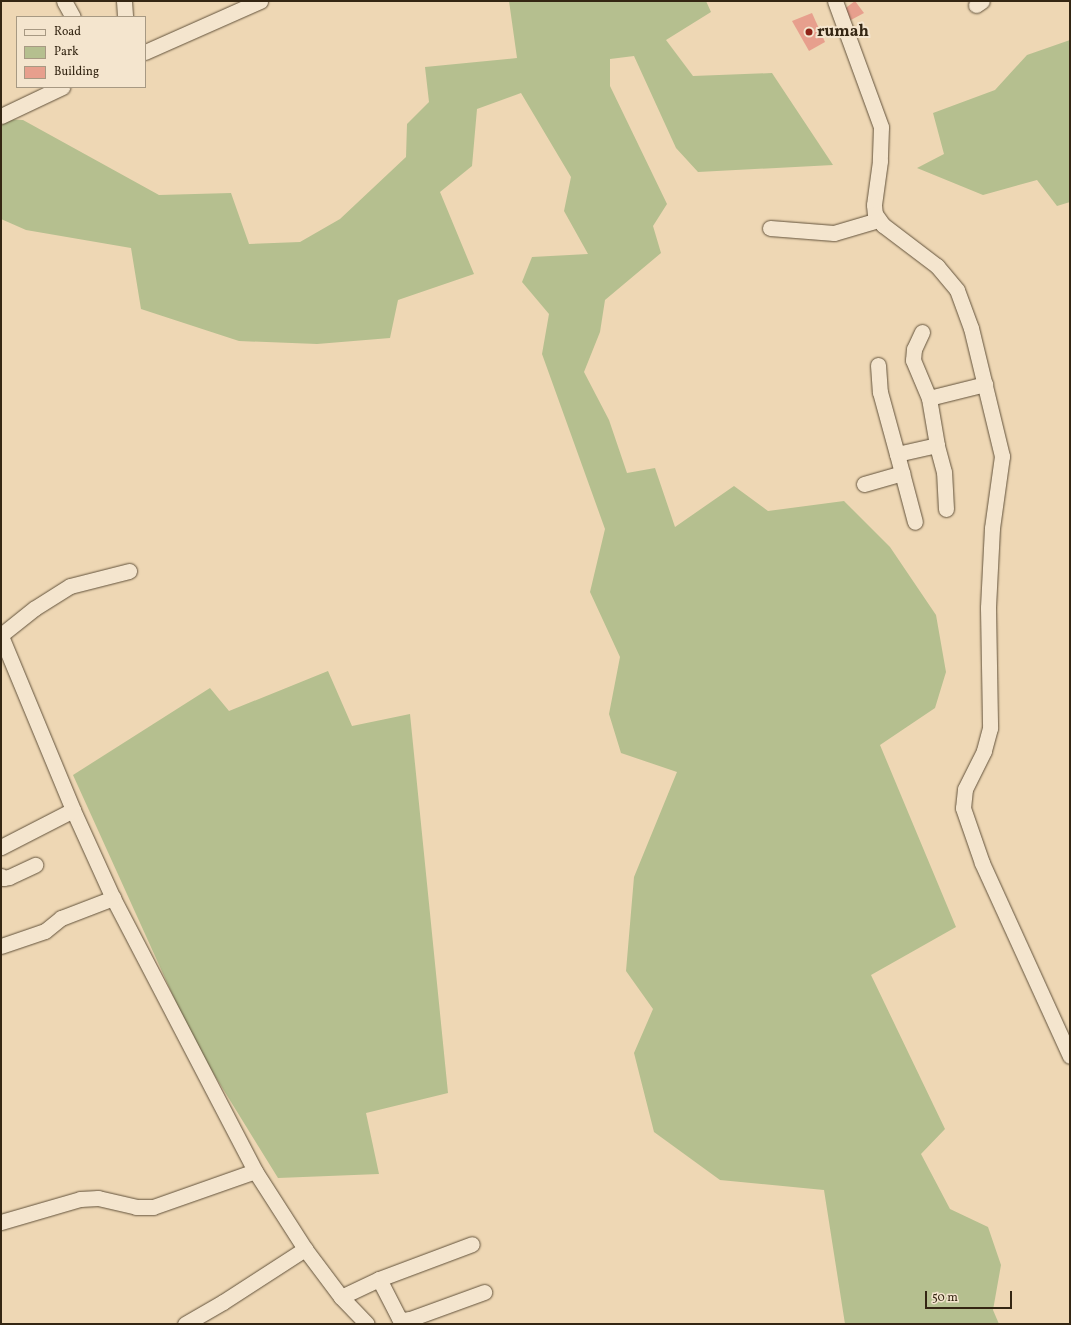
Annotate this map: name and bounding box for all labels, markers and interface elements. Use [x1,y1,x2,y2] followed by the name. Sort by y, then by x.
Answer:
[16,16,146,88] legend
[817,22,869,42] place label: rumah
[54,24,81,40] text: Road
[804,27,814,37] marker: rumah
[54,44,79,60] text: Park
[54,64,99,80] text: Building
[927,1283,1014,1309] scale bar
[932,1290,958,1306] text: 50 m

